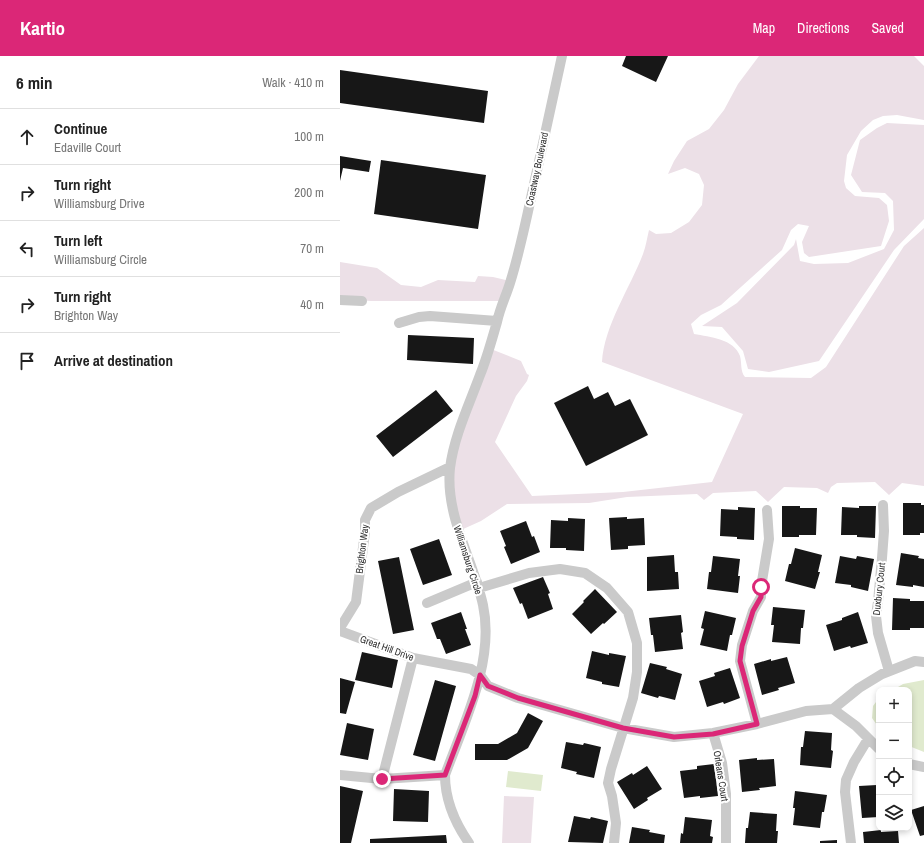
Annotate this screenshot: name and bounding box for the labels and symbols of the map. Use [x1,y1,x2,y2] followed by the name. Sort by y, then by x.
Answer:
[523,131,551,207] street label: Coastway Boulevard
[353,523,372,574] street label: Brighton Way
[451,524,485,596] street label: Williamsburg Circle
[870,561,888,616] street label: Duxbury Court
[752,578,770,596] route start
[358,632,416,664] street label: Great Hill Drive
[711,750,732,803] street label: Orleans Court
[373,770,391,788] route end

